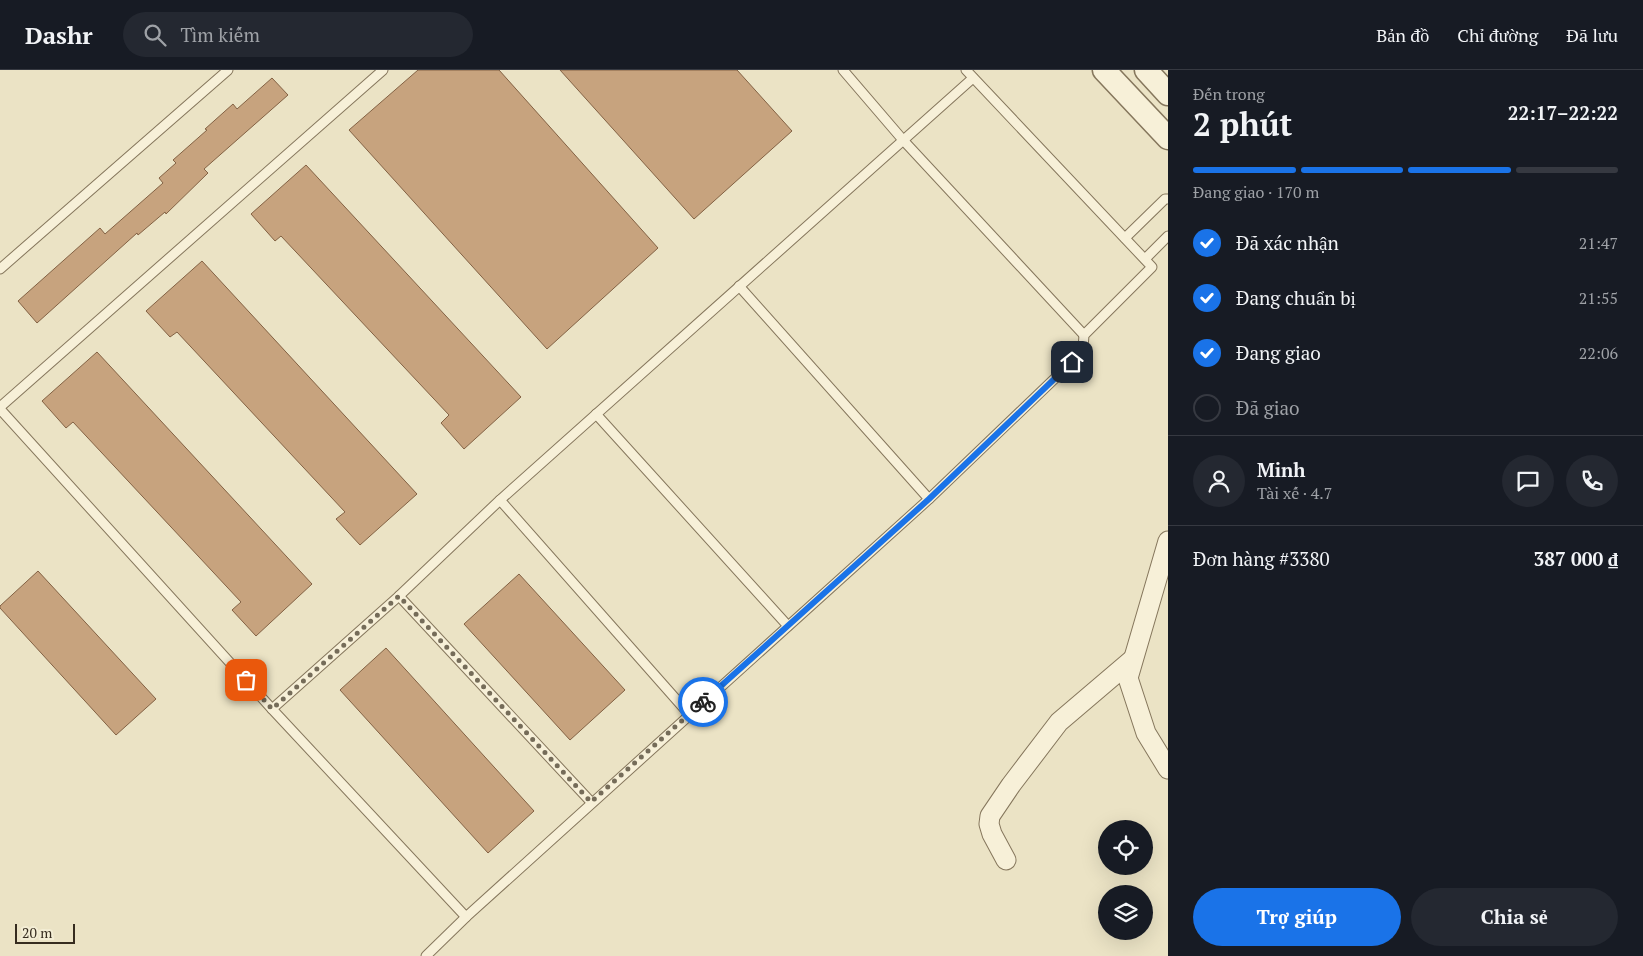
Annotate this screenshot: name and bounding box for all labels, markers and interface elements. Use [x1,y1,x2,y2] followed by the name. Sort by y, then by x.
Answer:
[123,12,473,57] search box
[25,19,93,51] text: Dashr
[141,21,169,49] icon: search
[181,22,260,47] text: Tìm kiếm
[1376,23,1429,47] text: Bản đồ
[1457,23,1538,47] text: Chỉ đường
[1566,23,1618,47] text: Đã lưu
[1193,83,1265,105] text: Đến trong
[1508,100,1618,125] text: 22:17–22:22
[1193,103,1292,145] text: 2 phút
[1193,181,1319,203] text: Đang giao · 170 m
[1193,229,1221,257] icon: check
[1236,230,1339,255] text: Đã xác nhận
[1579,232,1618,254] text: 21:47
[1193,284,1221,312] icon: check
[1236,285,1356,310] text: Đang chuẩn bị
[1579,287,1618,309] text: 21:55
[1193,339,1221,367] icon: check
[1236,340,1321,365] text: Đang giao
[1051,341,1093,383] pin
[1579,342,1618,364] text: 22:06
[1058,348,1086,376] icon: home
[1236,395,1300,420] text: Đã giao
[1193,455,1245,507] button: person
[1502,455,1554,507] button: chat
[1566,455,1618,507] button: phone
[1257,457,1305,482] text: Minh
[1257,482,1332,504] text: Tài xế · 4.7
[1193,546,1330,571] text: Đơn hàng #3380
[1534,546,1618,571] text: 387 000 ₫
[225,659,267,701] pin
[232,666,260,694] icon: bag
[678,677,728,727] courier
[689,688,717,716] icon: bike
[1098,820,1153,940] map controls
[1098,820,1153,875] button: locate
[1098,885,1153,940] button: layers
[1193,888,1401,946] button: Trợ giúp
[1411,888,1618,946] button: Chia sẻ
[15,921,75,944] scale bar
[22,923,52,942] text: 20 m

